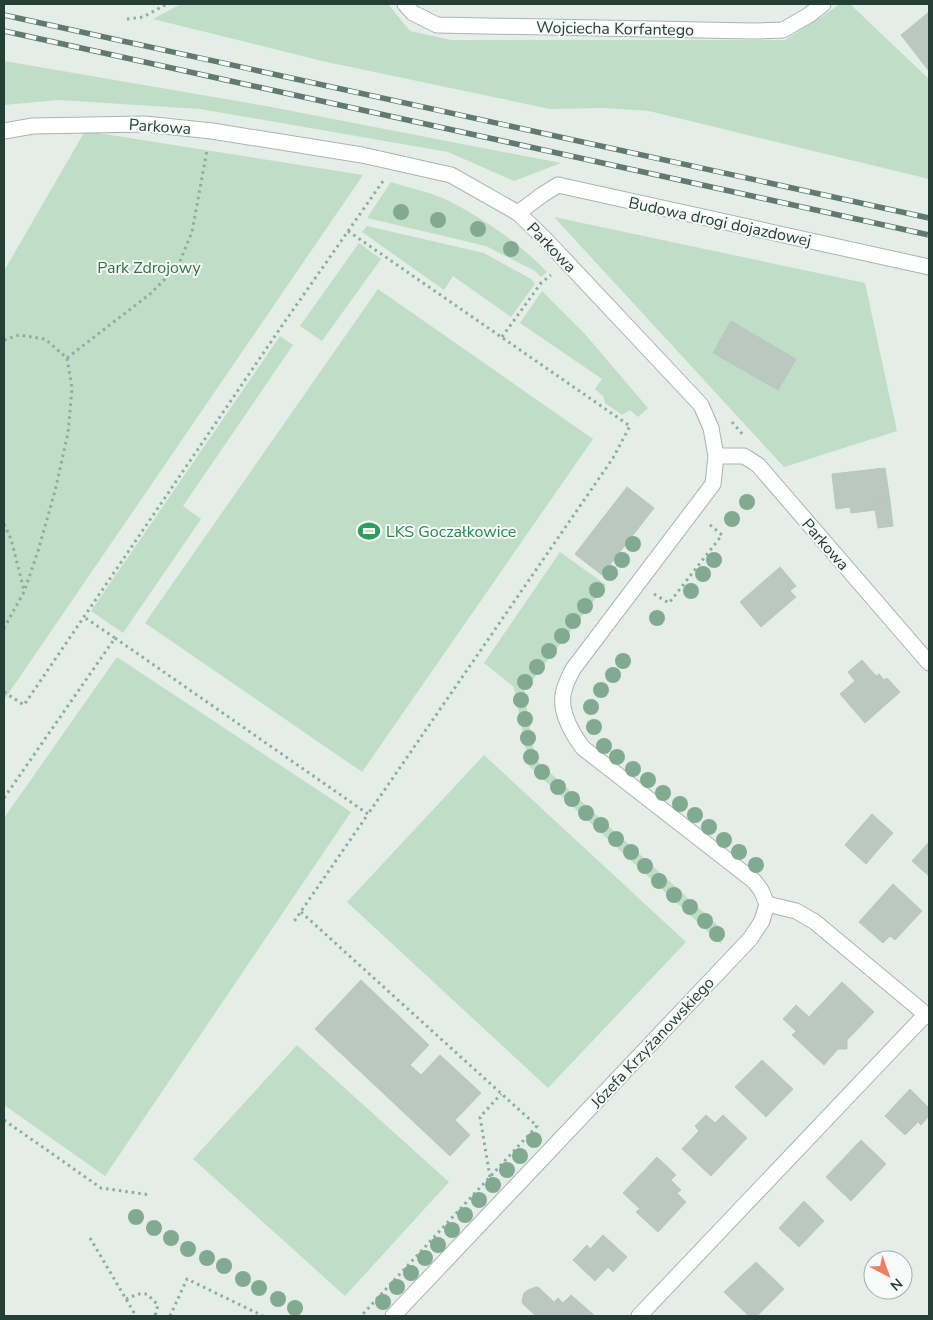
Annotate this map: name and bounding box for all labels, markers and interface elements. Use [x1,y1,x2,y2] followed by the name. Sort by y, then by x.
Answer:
[536,17,694,41] street label: Wojciecha Korfantego
[128,114,192,140] street label: Parkowa
[626,192,813,252] street label: Budowa drogi dojazdowej
[522,218,581,278] street label: Parkowa
[97,257,202,279] park label: Park Zdrojowy
[797,514,854,575] street label: Parkowa
[356,518,382,544] sports icon: LKS Goczałkowice
[386,521,516,543] place label: LKS Goczałkowice
[585,972,719,1114] street label: Józefa Krzyżanowskiego
[863,1250,913,1300] north arrow
[886,1274,906,1295] text: N

